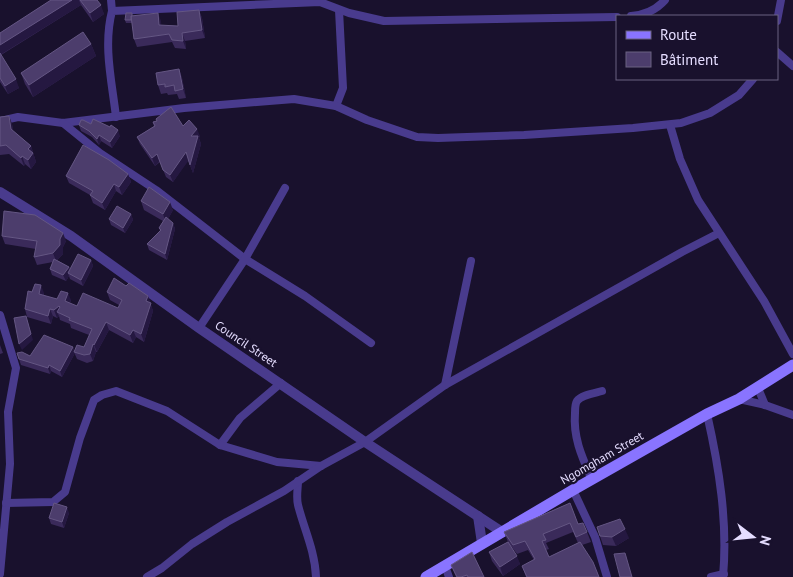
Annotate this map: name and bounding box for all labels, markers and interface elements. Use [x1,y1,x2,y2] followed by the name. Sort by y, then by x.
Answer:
[616,15,778,80] legend
[660,25,697,44] text: Route
[660,50,718,69] text: Bâtiment
[212,317,280,370] street label: Council Street
[558,428,646,487] street label: Ngomgham Street
[728,512,778,562] north arrow
[756,534,775,547] text: N

